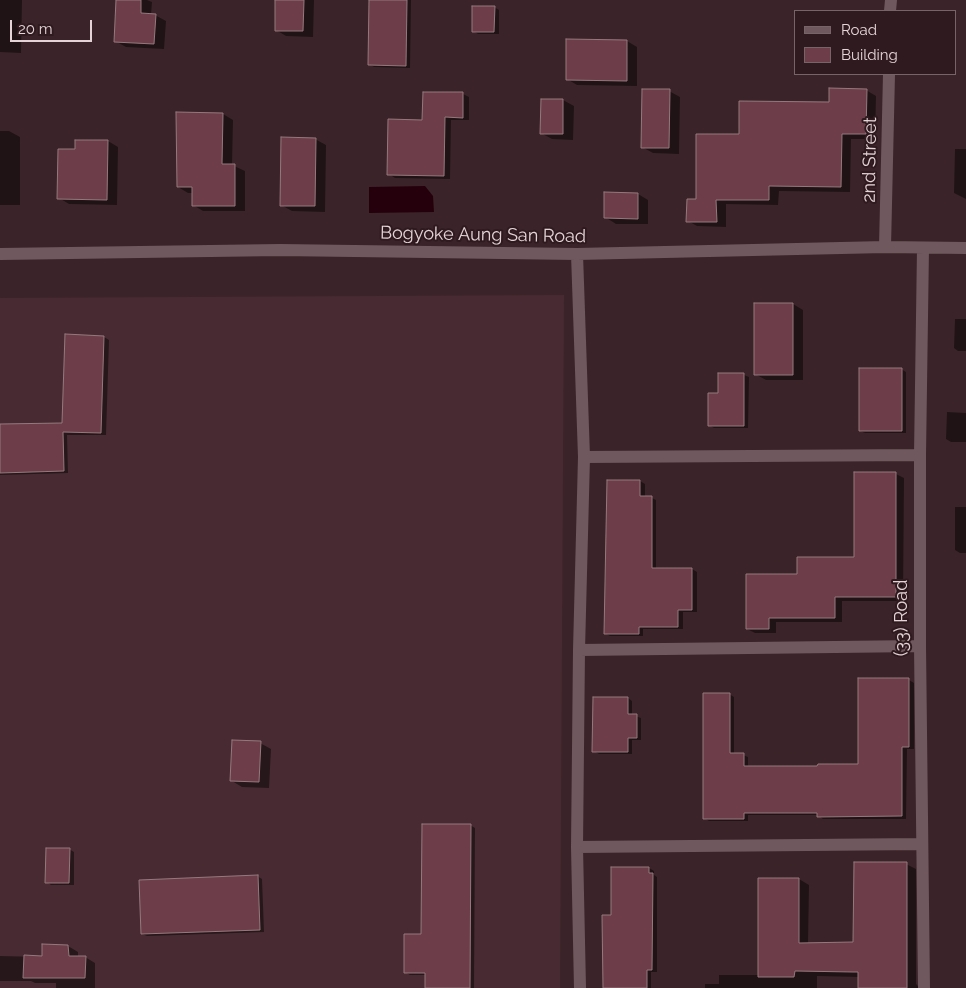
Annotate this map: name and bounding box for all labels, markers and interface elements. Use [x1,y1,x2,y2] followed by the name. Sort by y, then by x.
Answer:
[12,10,95,42] scale bar
[794,10,956,75] legend
[18,20,53,38] text: 20 m
[841,21,877,39] text: Road
[841,46,898,64] text: Building
[858,117,882,203] street label: 2nd Street
[380,222,586,248] street label: Bogyoke Aung San Road
[891,580,913,656] street label: (33) Road

